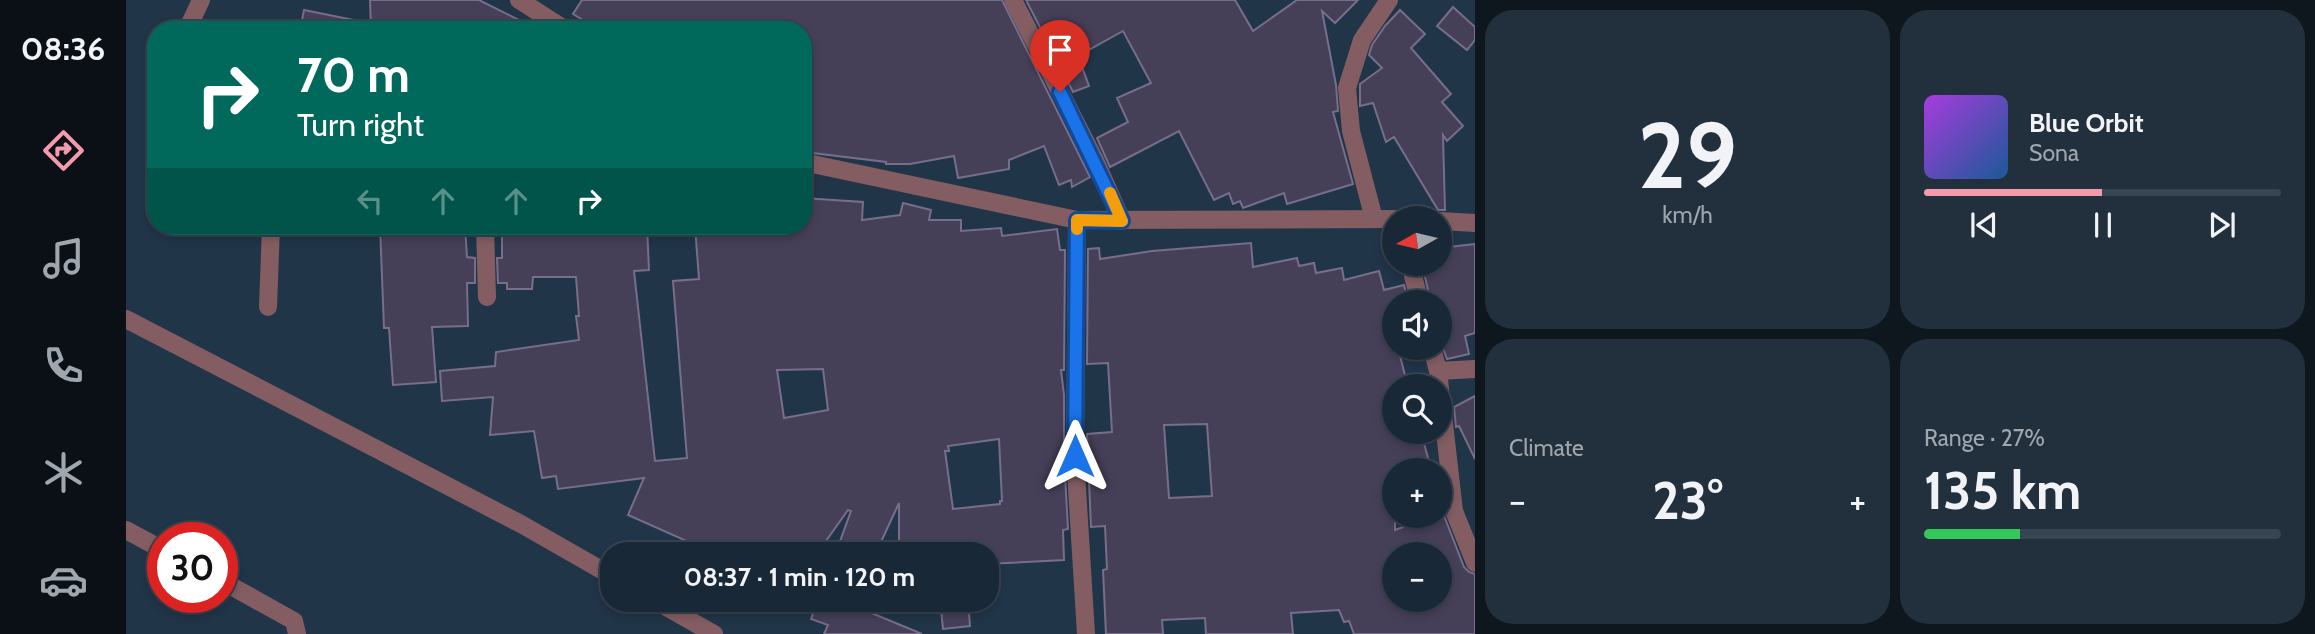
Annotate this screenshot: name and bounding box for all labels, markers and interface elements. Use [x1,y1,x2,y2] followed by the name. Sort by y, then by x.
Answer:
[1030,20,1090,92] pin
[21,29,105,68] text: 08:36
[1041,31,1079,69] icon: arrive
[297,45,410,104] text: 70 m
[182,49,273,140] icon: right
[1638,100,1737,211] text: 29
[297,105,424,144] text: Turn right
[2029,107,2144,139] text: Blue Orbit
[39,126,88,175] icon: directions
[2029,139,2079,167] text: Sona
[351,182,389,220] icon: left
[424,182,462,220] icon: ahead
[497,182,535,220] icon: ahead
[570,182,608,220] icon: right
[1662,201,1713,229] text: km/h
[1382,206,1452,276] north arrow
[1382,206,1452,612] map controls
[1965,206,2003,244] icon: previous
[2084,206,2122,244] icon: pause
[2203,206,2241,244] icon: next
[39,234,88,283] icon: music
[1382,290,1452,360] button: sound
[39,341,88,390] icon: phone
[1382,374,1452,444] button: search
[1038,419,1112,493] position arrow
[1924,424,2045,452] text: Range · 27%
[1509,434,1584,462] text: Climate
[39,448,88,497] icon: climate
[1382,458,1452,528] button: +
[1924,459,2081,522] text: 135 km
[1652,469,1723,532] text: 23°
[1509,477,1526,524] text: −
[1849,477,1866,524] text: +
[147,522,238,613] speed limit sign: 30
[1382,542,1452,612] button: −
[39,556,88,605] icon: car
[684,561,915,593] text: 08:37 · 1 min · 120 m

